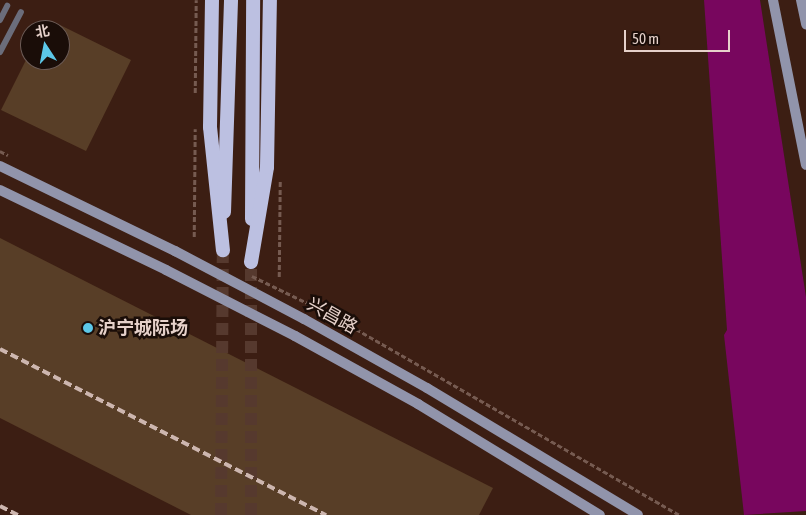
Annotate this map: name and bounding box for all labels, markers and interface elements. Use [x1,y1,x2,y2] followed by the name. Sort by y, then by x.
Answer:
[20,20,70,70] north arrow
[626,20,732,52] scale bar
[34,22,51,40] text: 北
[632,30,659,47] text: 50 m
[303,293,361,339] street label: 兴昌路
[98,317,188,339] place label: 沪宁城际场
[82,322,94,334] marker: 沪宁城际场

